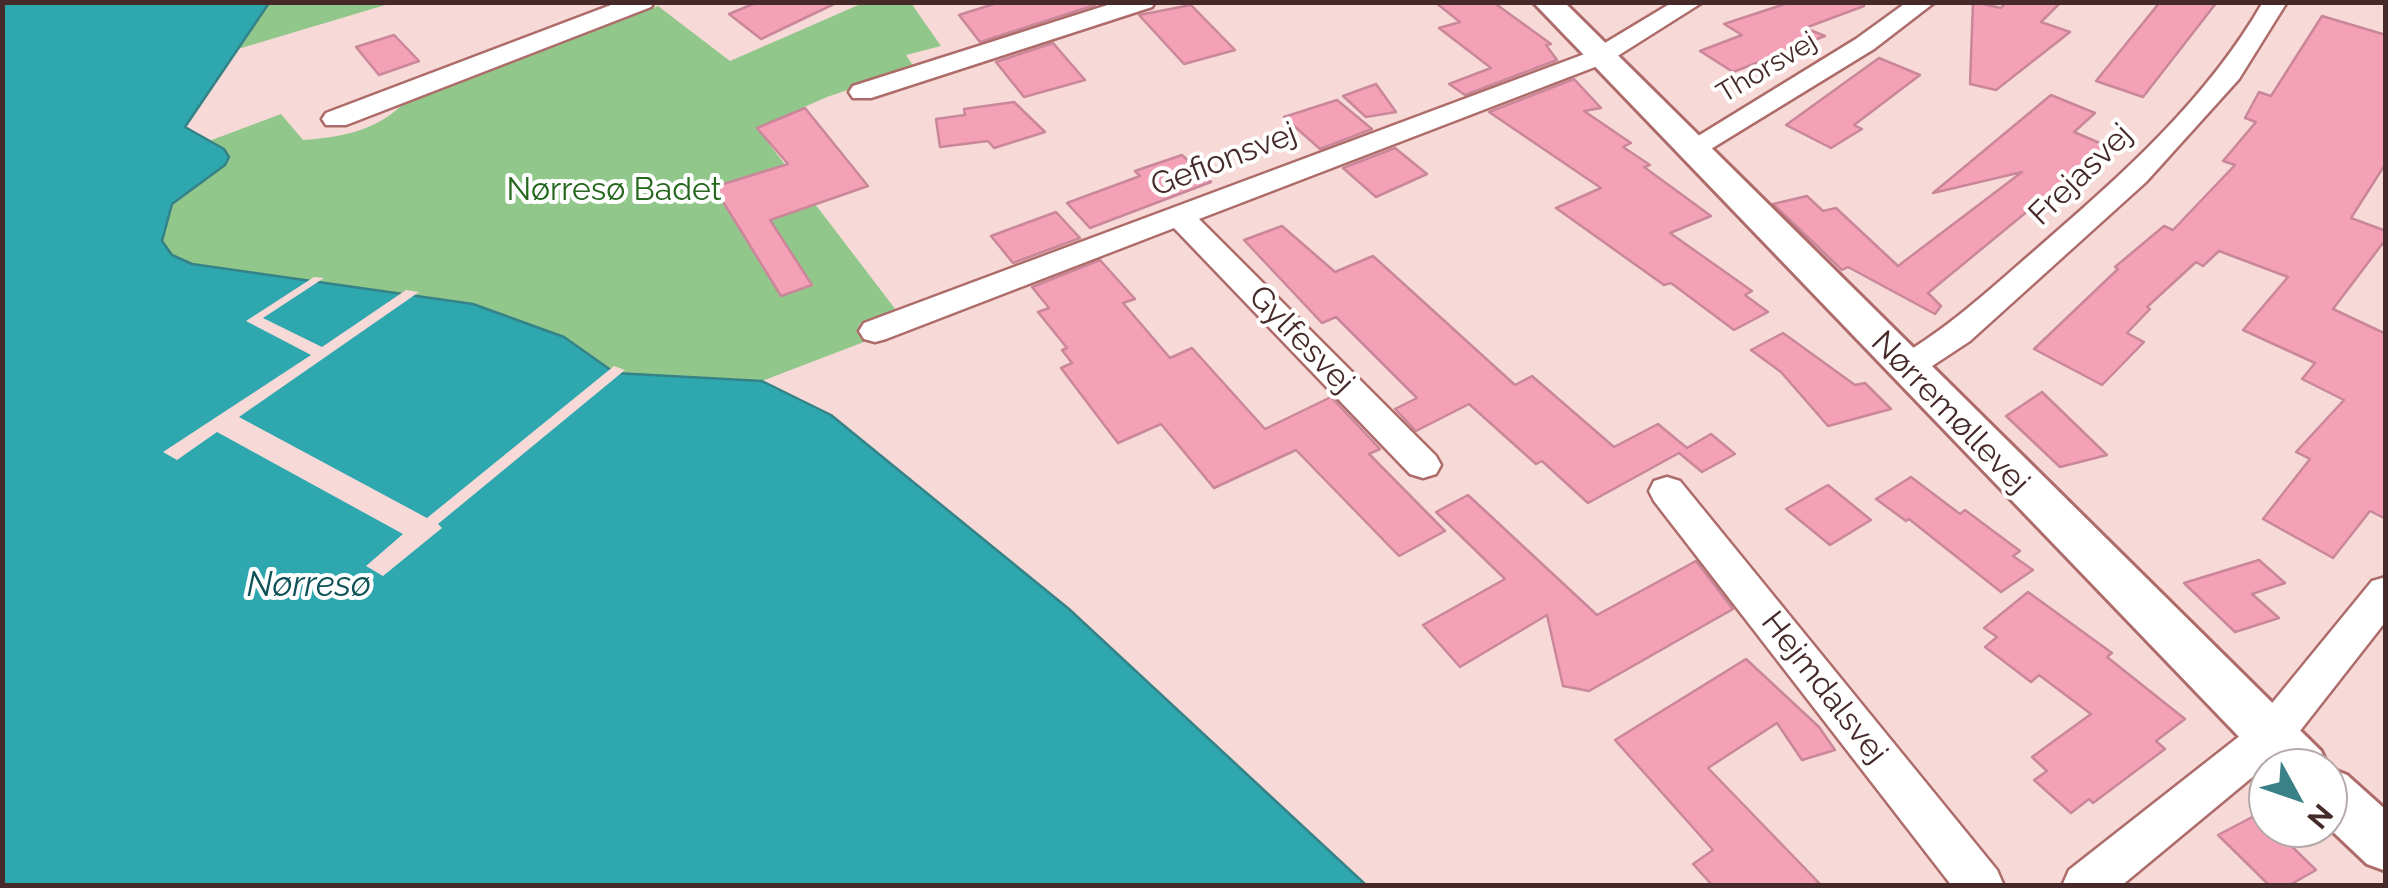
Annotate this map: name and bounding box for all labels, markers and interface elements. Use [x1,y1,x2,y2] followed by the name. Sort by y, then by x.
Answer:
[1711,25,1823,111] street label: Thorsvej
[1146,115,1302,205] street label: Gefionsvej
[2021,116,2141,234] street label: Frejasvej
[507,171,721,209] park label: Nørresø Badet
[1240,278,1362,402] street label: Gylfesvej
[1863,324,2037,502] street label: Nørremøllevej
[247,564,371,606] water label: Nørresø
[1753,604,1895,772] street label: Hejmdalsvej
[2248,748,2348,848] north arrow
[2300,798,2339,835] text: N

